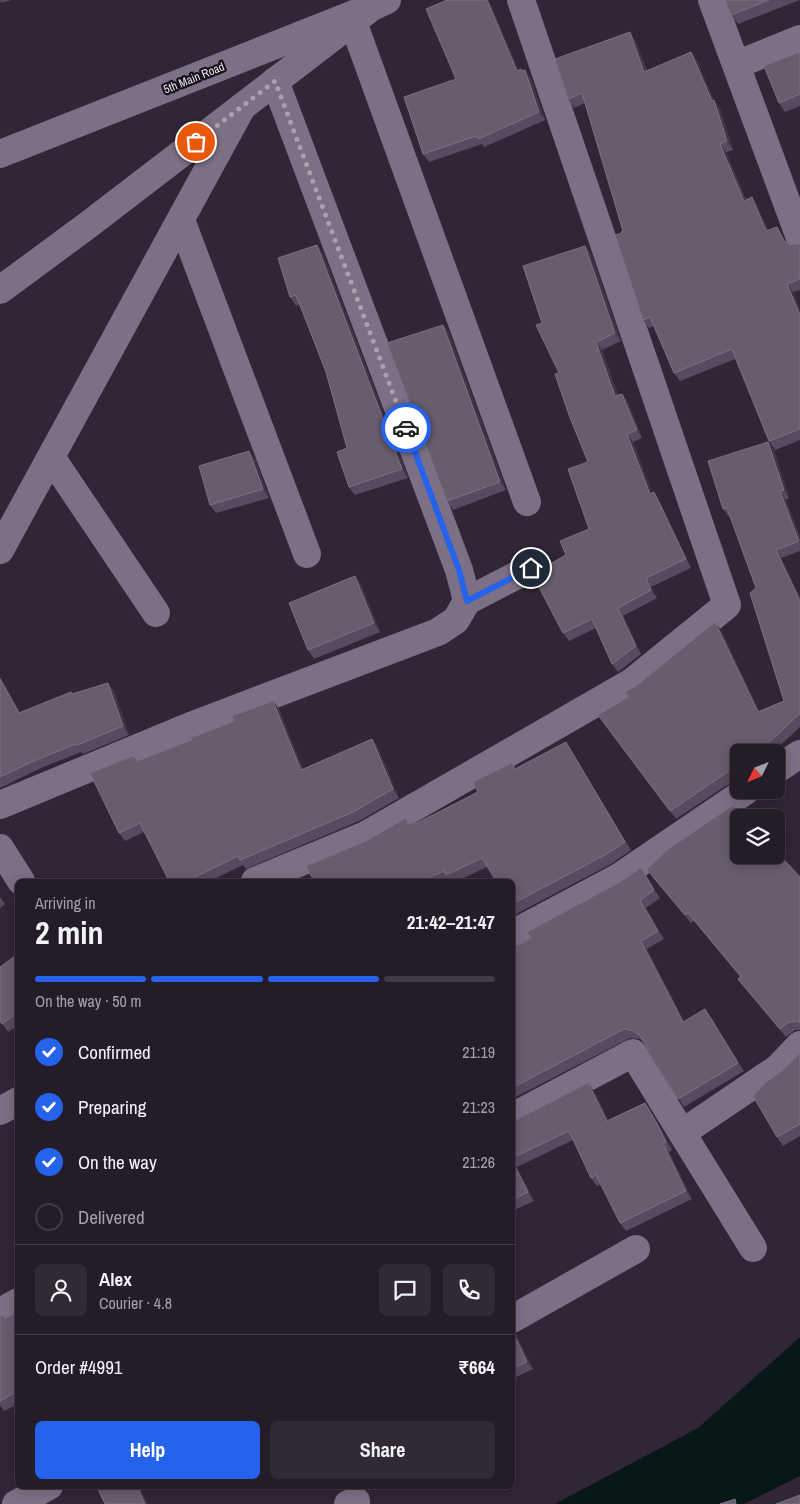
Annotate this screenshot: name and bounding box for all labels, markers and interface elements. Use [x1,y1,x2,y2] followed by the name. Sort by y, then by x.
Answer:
[161,58,227,98] street label: 5th Main Road
[175,121,217,163] pin
[182,128,210,156] icon: bag
[381,403,431,453] courier
[392,414,420,442] icon: car
[510,547,552,589] pin
[517,554,545,582] icon: home
[730,744,785,799] north arrow
[730,744,785,864] map controls
[730,809,785,864] button: layers
[35,892,96,914] text: Arriving in
[407,909,495,935] text: 21:42–21:47
[35,911,104,954] text: 2 min
[35,990,141,1012] text: On the way · 50 m
[35,1038,63,1066] icon: check
[78,1039,151,1065] text: Confirmed
[462,1041,495,1063] text: 21:19
[35,1093,63,1121] icon: check
[78,1094,146,1120] text: Preparing
[462,1096,495,1118] text: 21:23
[35,1148,63,1176] icon: check
[78,1149,157,1175] text: On the way
[462,1151,495,1173] text: 21:26
[78,1204,145,1230] text: Delivered
[35,1264,87,1316] button: person
[379,1264,431,1316] button: chat
[443,1264,495,1316] button: phone
[99,1266,132,1292] text: Alex
[99,1292,172,1314] text: Courier · 4.8
[35,1354,122,1380] text: Order #4991
[458,1354,495,1380] text: ₹664
[35,1421,260,1479] button: Help
[270,1421,495,1479] button: Share

